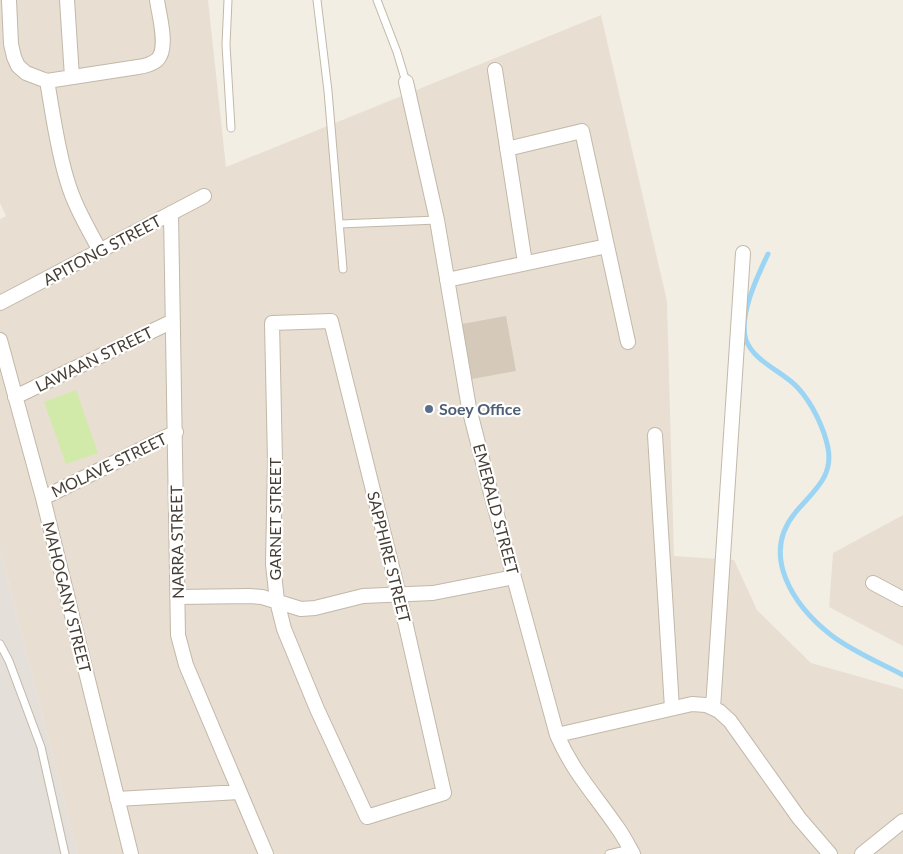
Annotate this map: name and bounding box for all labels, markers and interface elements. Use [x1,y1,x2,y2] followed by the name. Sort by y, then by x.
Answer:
[40,210,164,289] street label: APITONG STREET
[32,322,156,395] street label: LAWAAN STREET
[439,399,521,418] place label: Soey Office
[423,403,435,415] marker: Soey Office
[48,428,170,501] street label: MOLAVE STREET
[470,441,523,577] street label: EMERALD STREET
[265,457,284,581] street label: GARNET STREET
[166,485,187,599] street label: NARRA STREET
[364,489,415,625] street label: SAPPHIRE STREET
[40,519,96,675] street label: MAHOGANY STREET

